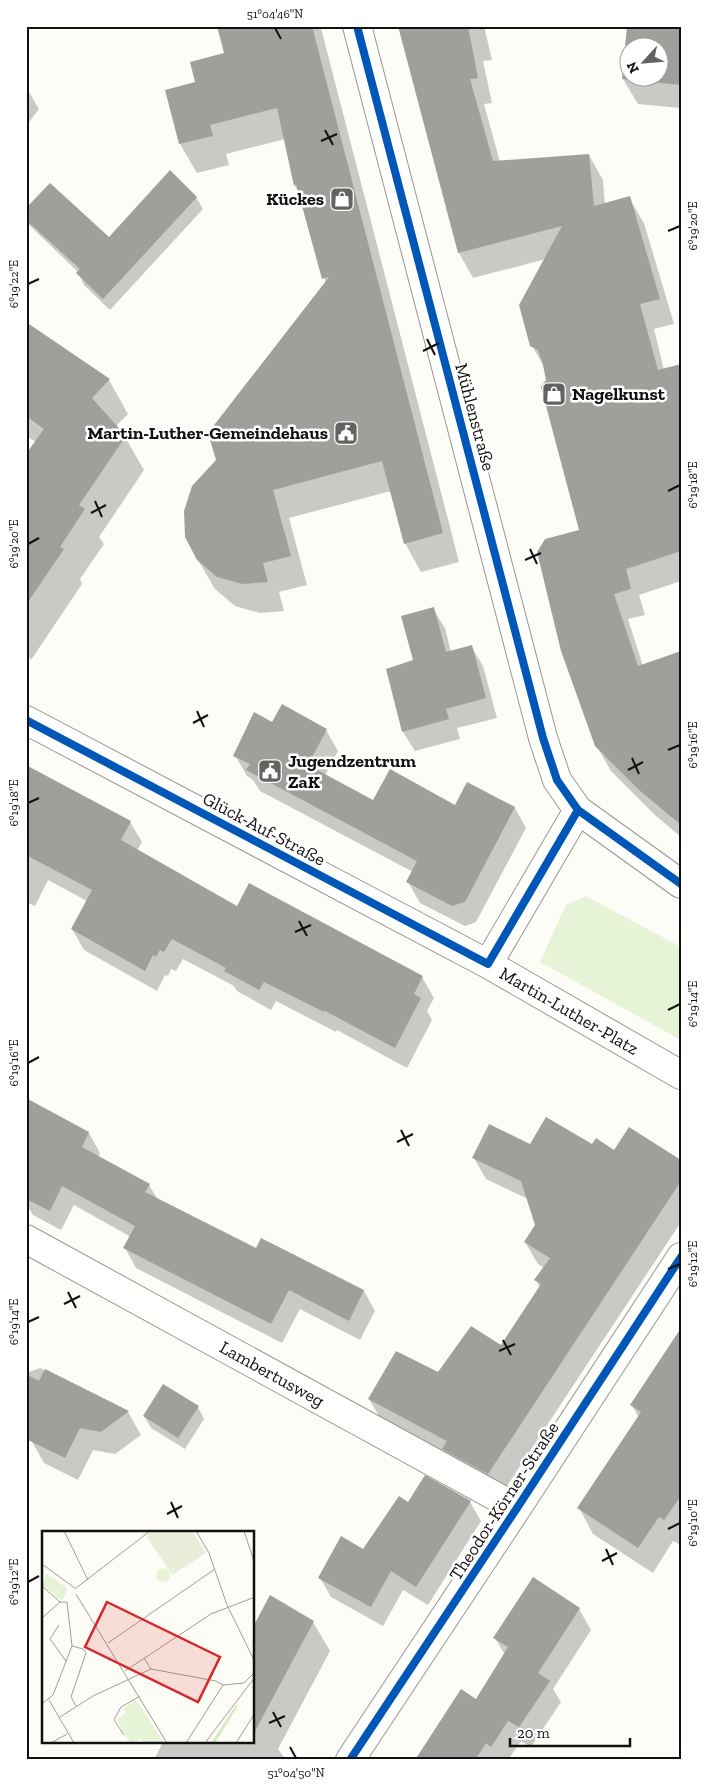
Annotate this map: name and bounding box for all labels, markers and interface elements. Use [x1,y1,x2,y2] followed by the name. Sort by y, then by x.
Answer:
[247,7,303,21] text: 51°04'46"N
[620,38,670,88] north arrow
[623,59,643,76] text: N
[329,186,355,212] shop icon: Kückes
[266,188,324,210] place label: Kückes
[686,201,700,251] text: 6°19'20"E
[7,260,21,308] text: 6°19'22"E
[450,361,500,473] street label: Mühlenstraße
[541,381,567,407] shop icon: Nagelkunst
[572,383,666,405] place label: Nagelkunst
[333,420,359,446] public building icon: Martin-Luther-Gemeindehaus
[87,422,328,444] place label: Martin-Luther-Gemeindehaus
[686,462,700,509] text: 6°19'18"E
[7,519,21,569] text: 6°19'20"E
[686,722,700,768] text: 6°19'16"E
[288,750,416,793] place label: Jugendzentrum ZaK
[257,758,283,784] public building icon: Jugendzentrum ZaK
[7,780,21,827] text: 6°19'18"E
[199,787,329,871] street label: Glück-Auf-Straße
[496,962,642,1060] street label: Martin-Luther-Platz
[686,981,700,1027] text: 6°19'14"E
[7,1040,21,1086] text: 6°19'16"E
[686,1241,700,1287] text: 6°19'12"E
[7,1299,21,1345] text: 6°19'14"E
[216,1336,328,1412] street label: Lambertusweg
[444,1418,564,1584] street label: Theodor-Körner-Straße
[686,1499,700,1547] text: 6°19'10"E
[42,1531,255,1744] inset map
[7,1559,21,1605] text: 6°19'12"E
[510,1716,630,1748] scale bar
[517,1724,550,1742] text: 20 m
[267,1766,325,1780] text: 51°04'50"N

